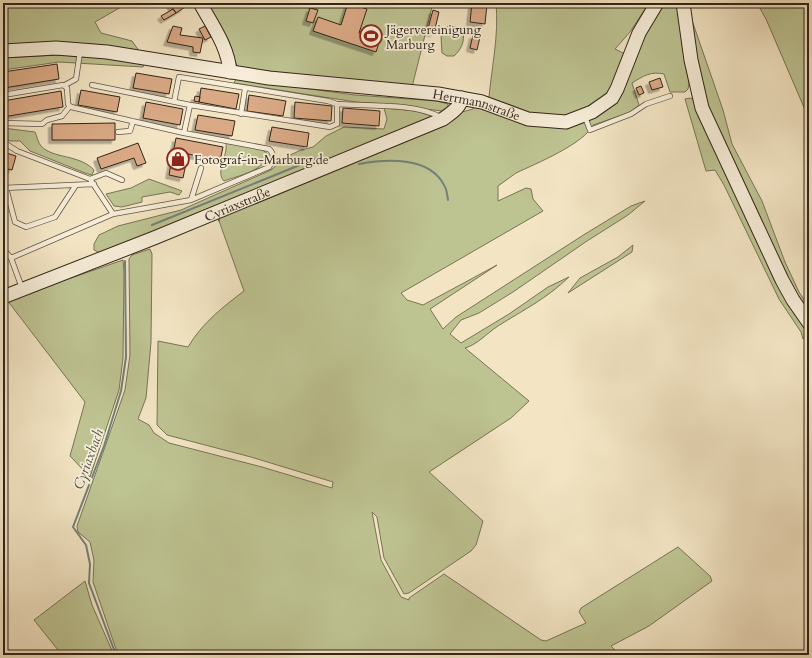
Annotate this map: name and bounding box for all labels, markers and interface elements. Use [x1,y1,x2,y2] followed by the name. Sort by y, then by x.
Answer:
[384,21,482,54] place label: Jägervereinigung Marburg
[358,23,384,49] sports icon: Jägervereinigung Marburg
[431,85,523,125] street label: Herrmannstraße
[165,146,191,172] shop icon: Fotograf-in-Marburg.de
[194,151,329,169] place label: Fotograf-in-Marburg.de
[202,183,273,226] street label: Cyriaxstraße
[69,426,108,492] water label: Cyriaxbach

